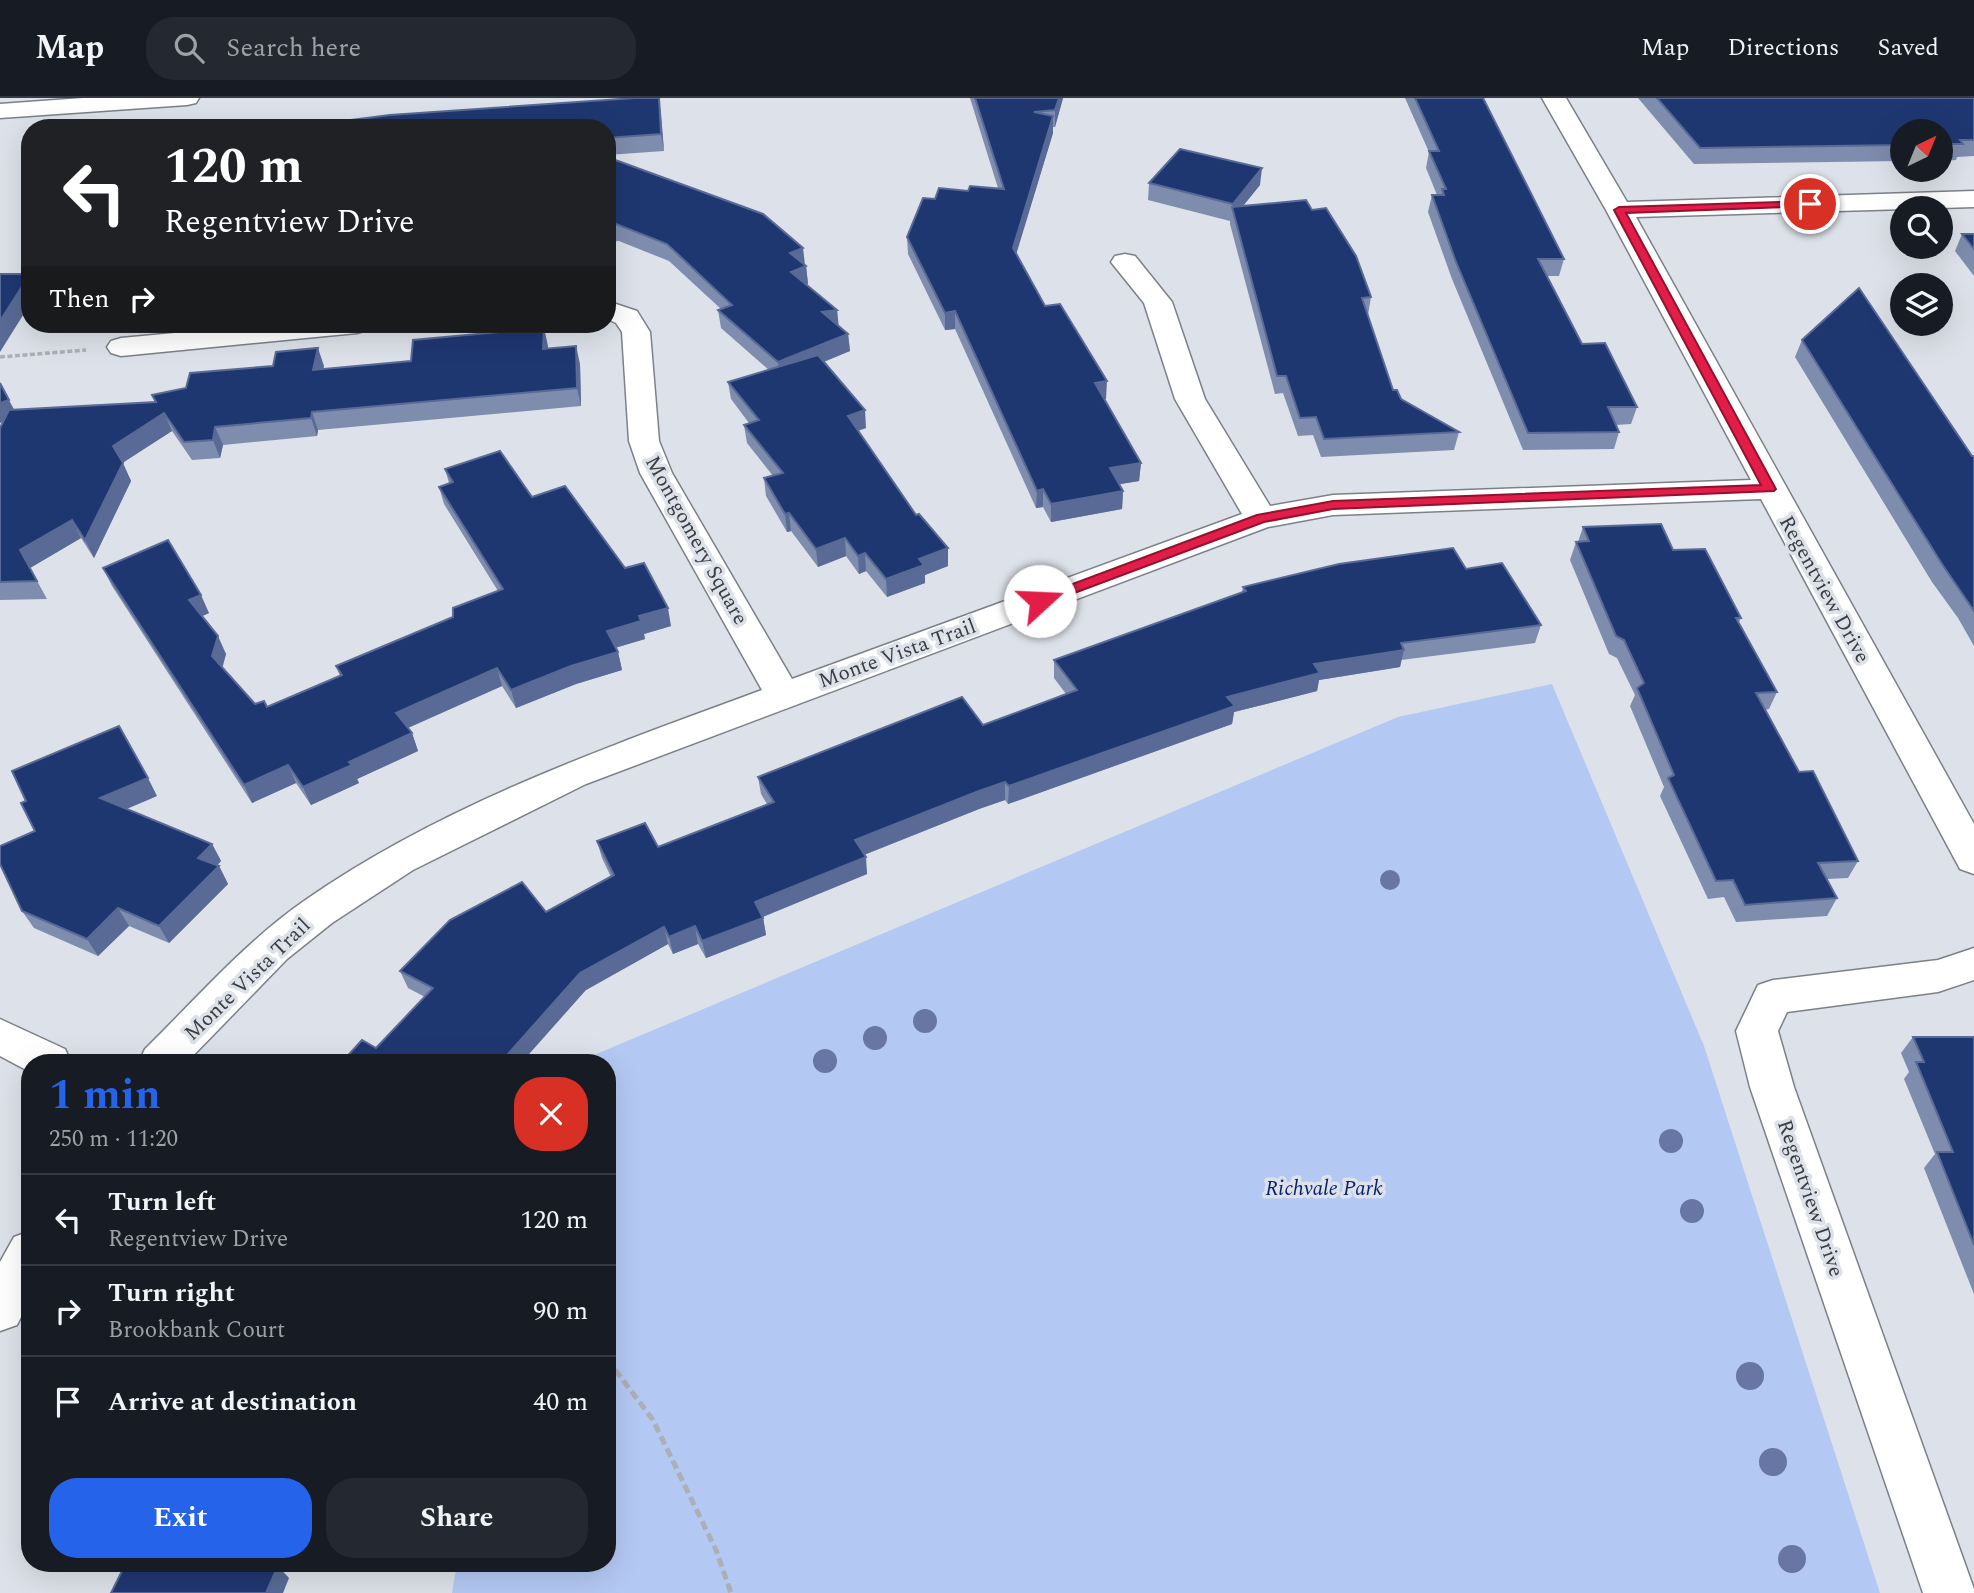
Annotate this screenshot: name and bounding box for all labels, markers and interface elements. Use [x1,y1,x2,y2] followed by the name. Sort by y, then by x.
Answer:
[146,17,636,80] search box
[35,23,104,73] text: Map
[226,28,361,68] text: Search here
[170,29,208,67] icon: search
[1641,30,1689,66] text: Map
[1727,30,1839,66] text: Directions
[1877,30,1939,66] text: Saved
[1890,119,1953,182] north arrow
[1890,119,1953,336] map controls
[164,130,303,205] text: 120 m
[49,147,140,238] icon: left
[1780,174,1840,234] pin
[1791,185,1829,223] icon: arrive
[1890,196,1953,259] button: search
[164,198,415,247] text: Regentview Drive
[1890,273,1953,336] button: layers
[49,279,109,319] text: Then
[123,280,161,318] icon: right
[636,450,756,631] street label: Montgomery Square
[1770,510,1878,669] street label: Regentview Drive
[1003,564,1077,638] position arrow
[814,611,981,697] street label: Monte Vista Trail
[177,911,318,1049] street label: Monte Vista Trail
[49,1064,161,1127] text: 1 min
[514,1077,588,1151] button: close
[1768,1115,1852,1281] street label: Regentview Drive
[49,1122,178,1157] text: 250 m · 11:20
[1265,1173,1383,1205] park label: Richvale Park
[108,1182,216,1222] text: Turn left
[520,1200,588,1240] text: 120 m
[49,1201,87,1239] icon: left
[108,1222,288,1257] text: Regentview Drive
[108,1273,235,1313] text: Turn right
[533,1291,588,1331] text: 90 m
[49,1292,87,1330] icon: right
[108,1313,285,1348] text: Brookbank Court
[108,1382,357,1422] text: Arrive at destination
[533,1382,588,1422] text: 40 m
[49,1383,87,1421] icon: arrive
[49,1478,312,1558] button: Exit
[326,1478,588,1558] button: Share

